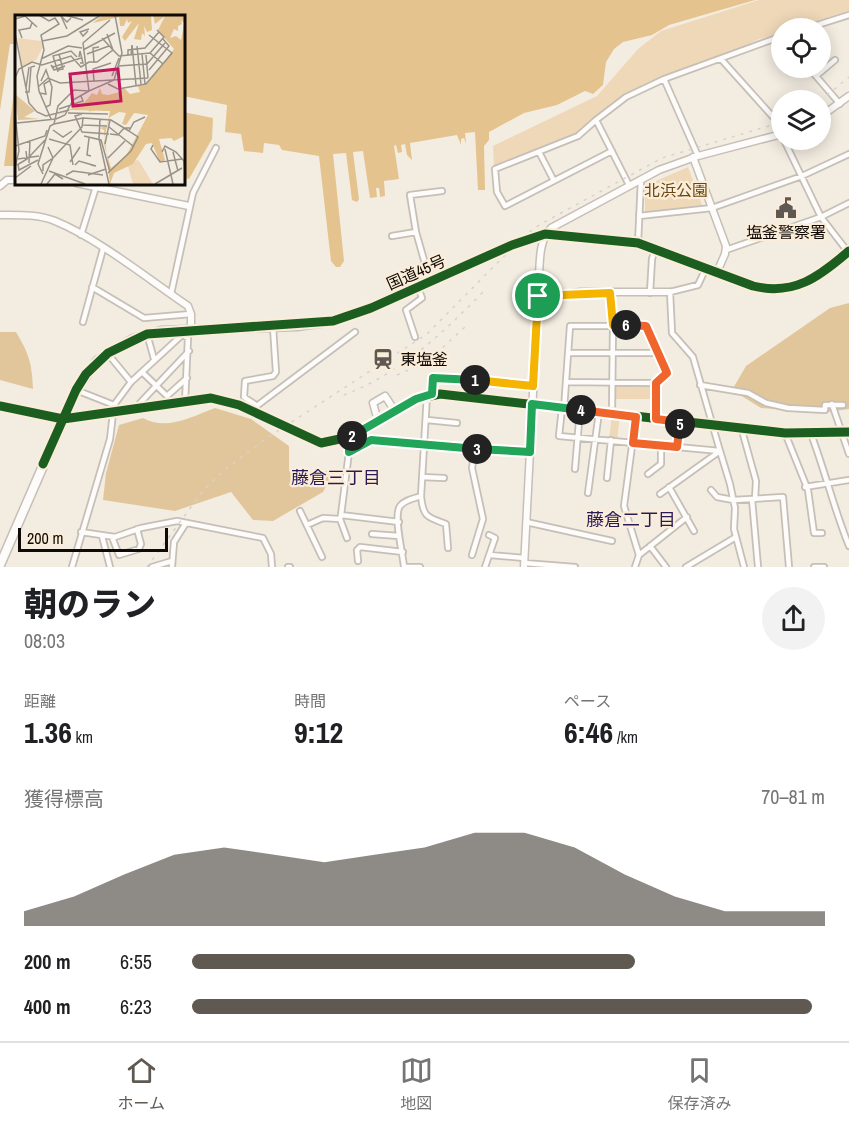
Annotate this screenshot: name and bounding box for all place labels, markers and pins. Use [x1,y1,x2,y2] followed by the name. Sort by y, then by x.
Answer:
[774,196,798,220] public building icon: 塩釜警察署
[746,221,826,243] place label: 塩釜警察署
[512,270,563,321] pin
[611,310,641,340] pin: 6
[371,347,395,371] station icon: 東塩釜
[400,348,448,370] place label: 東塩釜
[460,365,490,395] pin: 1
[566,395,596,425] pin: 4
[665,409,695,439] pin: 5
[337,421,367,451] pin: 2
[462,434,492,464] pin: 3

